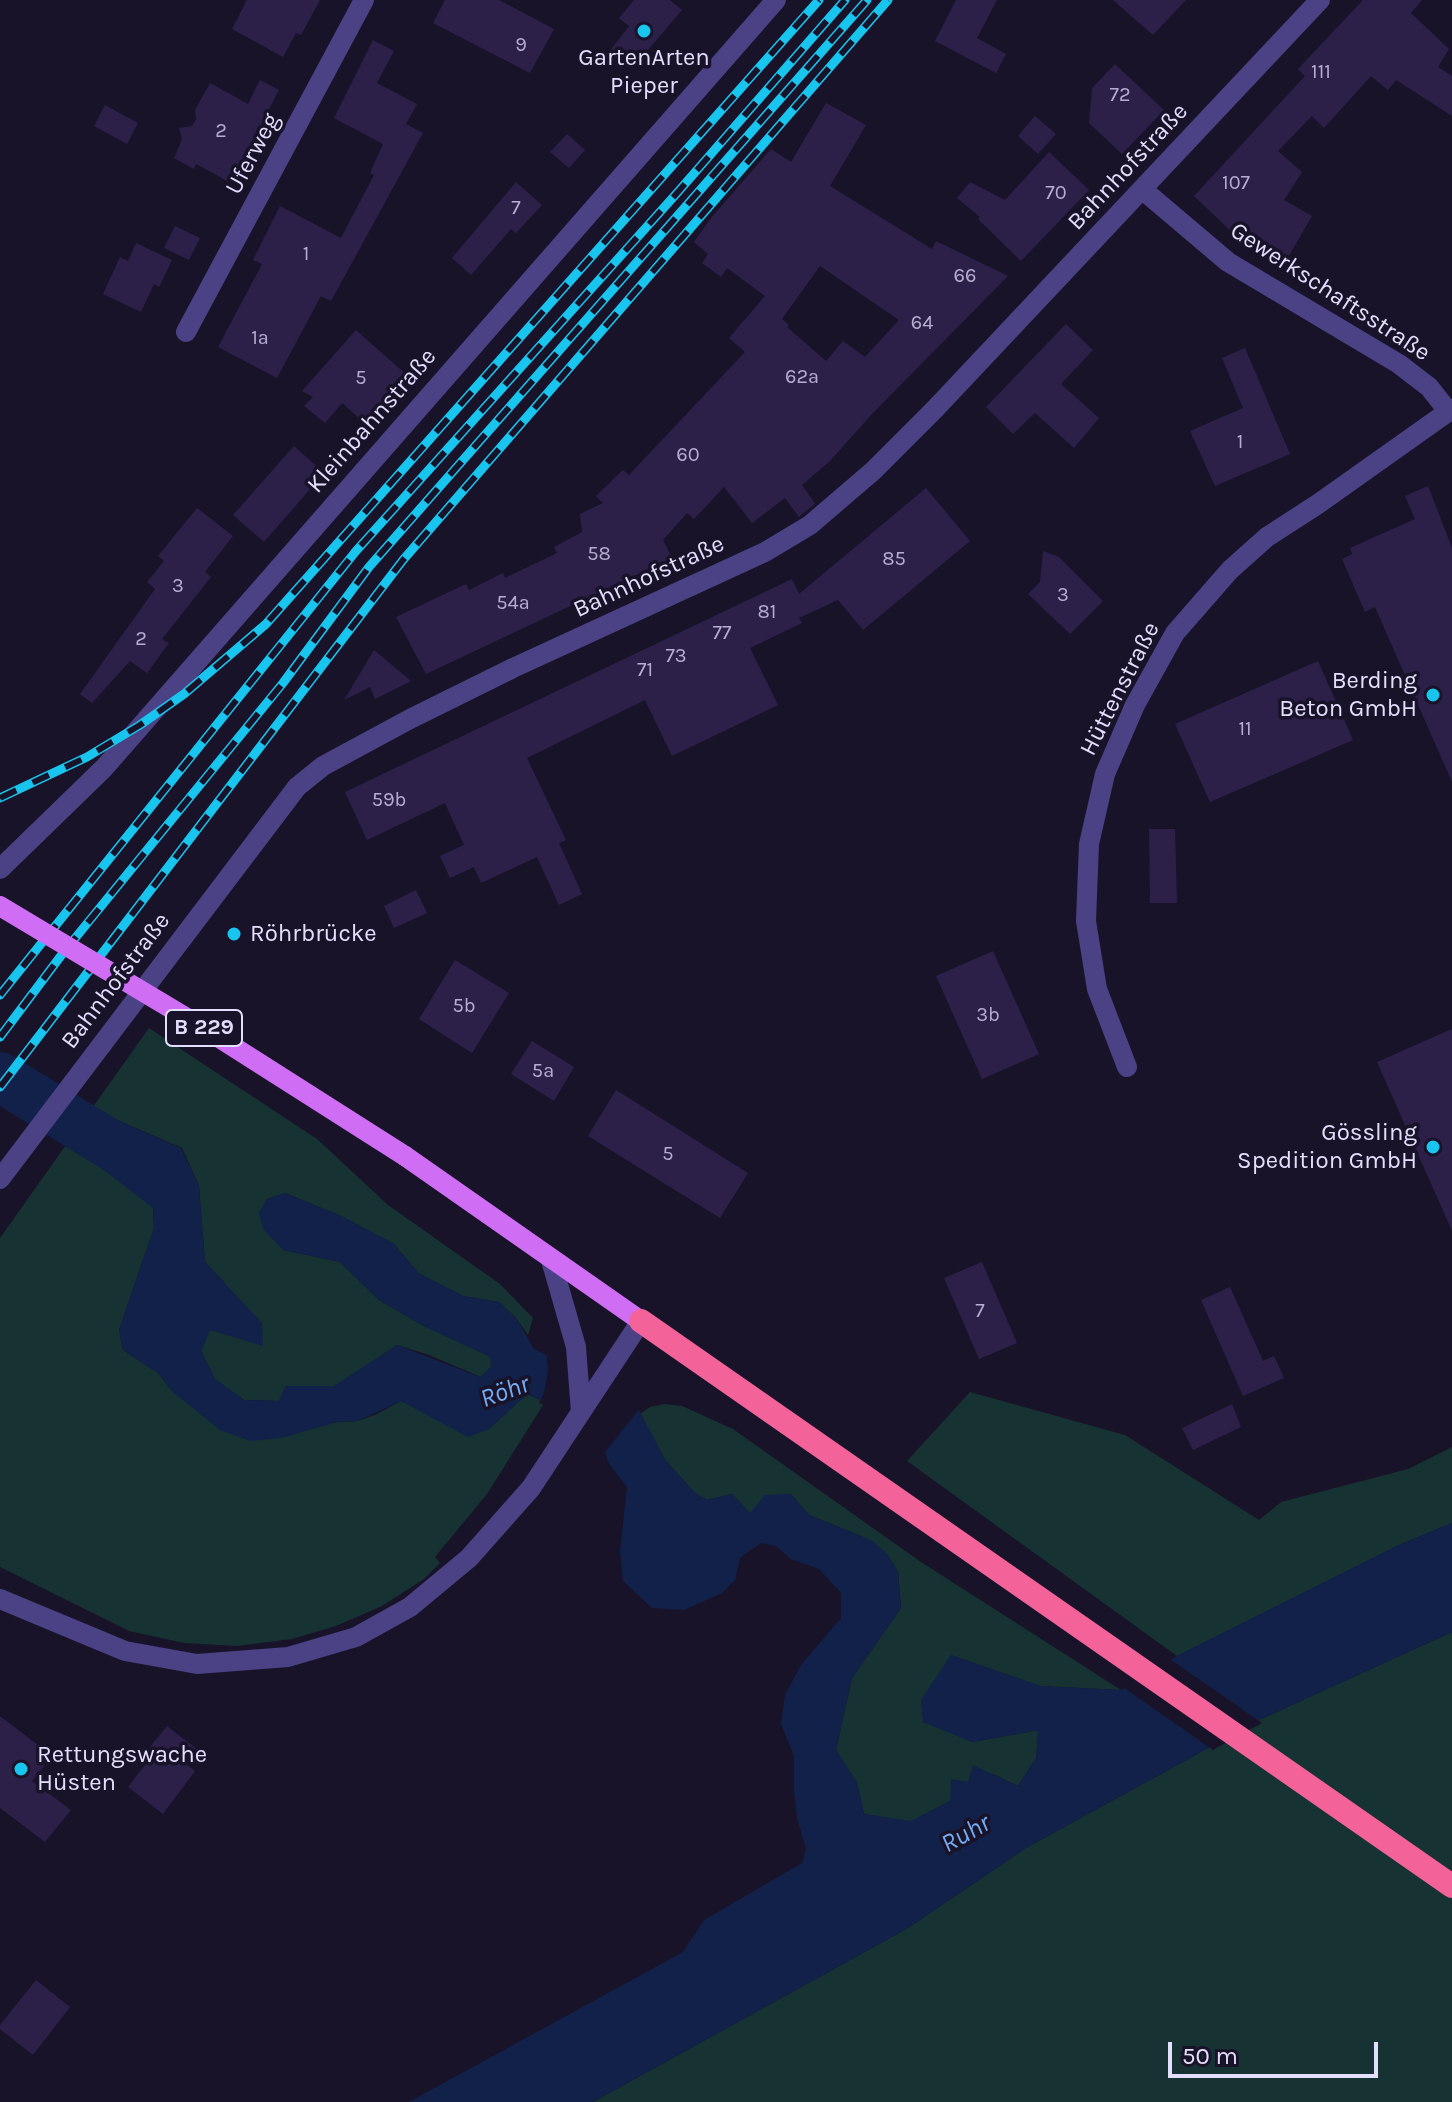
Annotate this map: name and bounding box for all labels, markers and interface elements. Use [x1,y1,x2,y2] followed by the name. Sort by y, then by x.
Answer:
[635,22,653,40] marker: GartenArten Pieper
[515,33,527,57] house number: 9
[578,44,710,100] place label: GartenArten Pieper
[1311,60,1331,84] house number: 111
[1110,83,1130,107] house number: 72
[1062,98,1194,236] street label: Bahnhofstraße
[220,108,286,200] street label: Uferweg
[215,119,227,143] house number: 2
[1222,171,1250,195] house number: 107
[1045,181,1067,205] house number: 70
[511,196,521,220] house number: 7
[1225,217,1435,367] street label: Gewerkschaftsstraße
[303,242,309,266] house number: 1
[954,264,976,288] house number: 66
[911,311,933,335] house number: 64
[251,326,269,350] house number: 1a
[301,343,443,499] street label: Kleinbahnstraße
[785,365,819,389] house number: 62a
[355,366,367,390] house number: 5
[1237,430,1243,454] house number: 1
[676,443,700,467] house number: 60
[569,530,729,624] street label: Bahnhofstraße
[587,542,611,566] house number: 58
[882,547,906,571] house number: 85
[172,574,184,598] house number: 3
[1057,583,1069,607] house number: 3
[496,591,530,615] house number: 54a
[758,600,776,624] house number: 81
[1074,617,1166,761] street label: Hüttenstraße
[713,621,731,645] house number: 77
[135,627,147,651] house number: 2
[665,644,687,668] house number: 73
[637,658,653,682] house number: 71
[1279,667,1417,723] place label: Berding Beton GmbH
[1424,686,1442,704] marker: Berding Beton GmbH
[1238,717,1252,741] house number: 11
[372,788,406,812] house number: 59b
[55,907,177,1055] street label: Bahnhofstraße
[250,920,377,948] place label: Röhrbrücke
[225,925,243,943] marker: Röhrbrücke
[452,994,476,1018] house number: 5b
[976,1003,1000,1027] house number: 3b
[166,1010,242,1046] road number: B 229
[532,1059,554,1083] house number: 5a
[1237,1119,1417,1175] place label: Gössling Spedition GmbH
[1424,1138,1442,1156] marker: Gössling Spedition GmbH
[662,1142,674,1166] house number: 5
[975,1299,985,1323] house number: 7
[476,1369,534,1415] water label: Röhr
[37,1741,207,1797] place label: Rettungswache Hüsten
[12,1760,30,1778] marker: Rettungswache Hüsten
[936,1808,996,1860] water label: Ruhr
[1172,2026,1382,2076] scale bar
[1182,2042,1238,2070] text: 50 m

